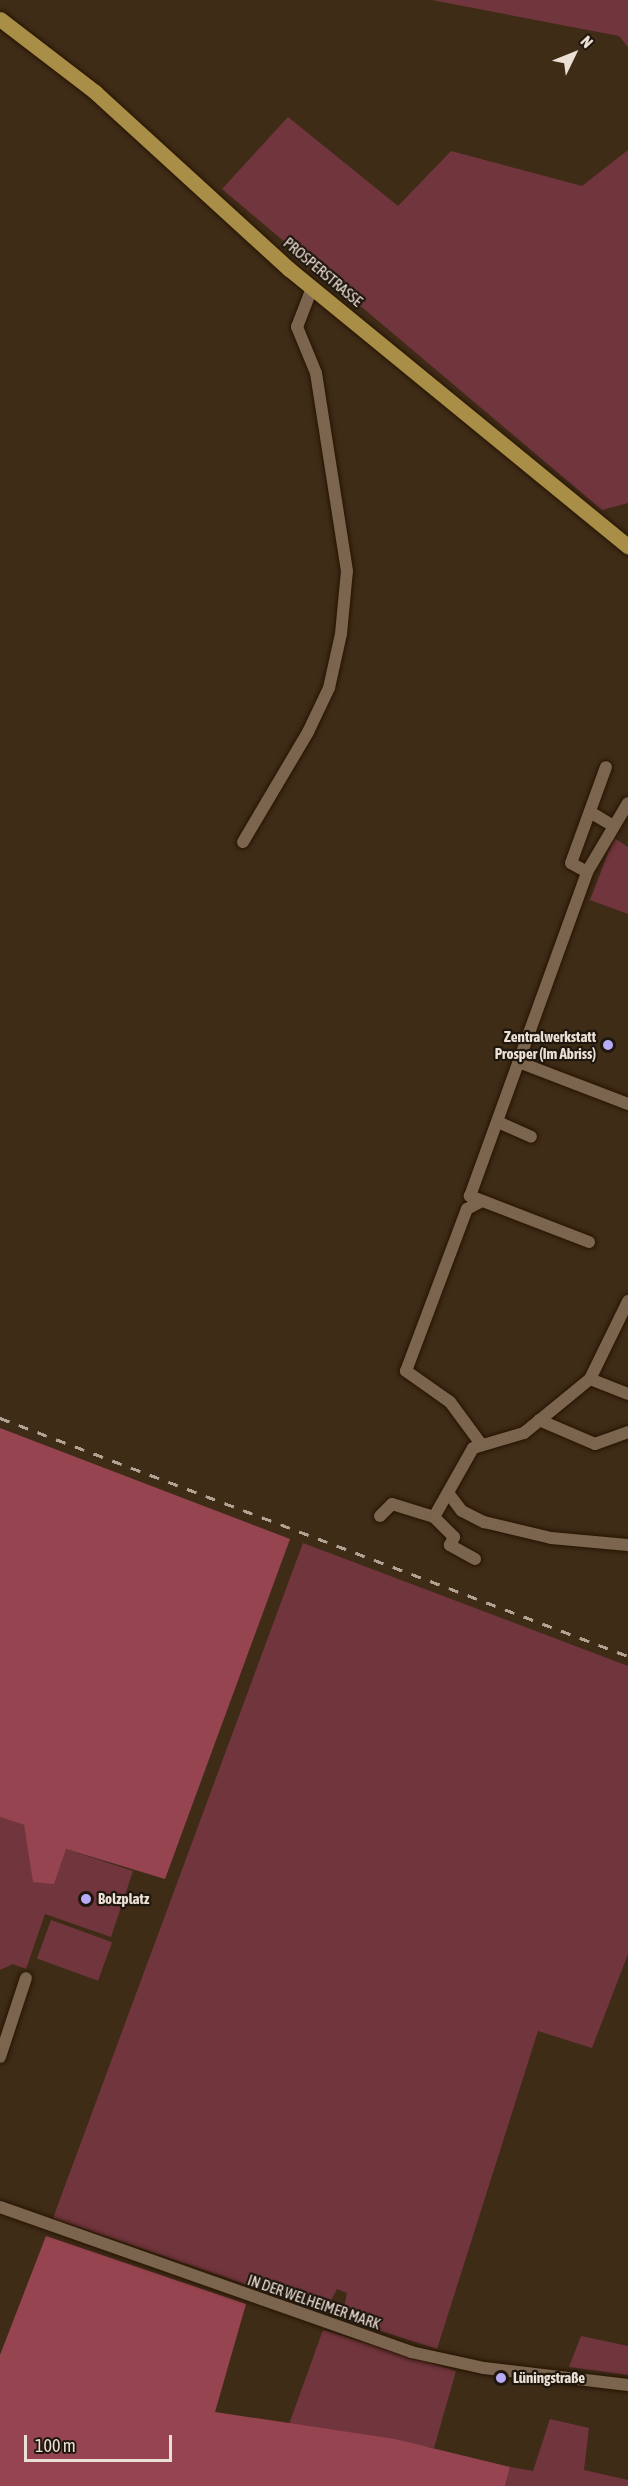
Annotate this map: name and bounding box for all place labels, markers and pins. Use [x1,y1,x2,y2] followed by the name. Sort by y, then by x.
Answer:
[495,1027,596,1062] place label: Zentralwerkstatt Prosper (Im Abriss)
[601,1038,615,1052] marker: Zentralwerkstatt Prosper (Im Abriss)
[98,1890,149,1908] place label: Bolzplatz
[79,1892,93,1906] marker: Bolzplatz
[513,2369,585,2387] place label: Lüningstraße
[494,2371,508,2385] marker: Lüningstraße

